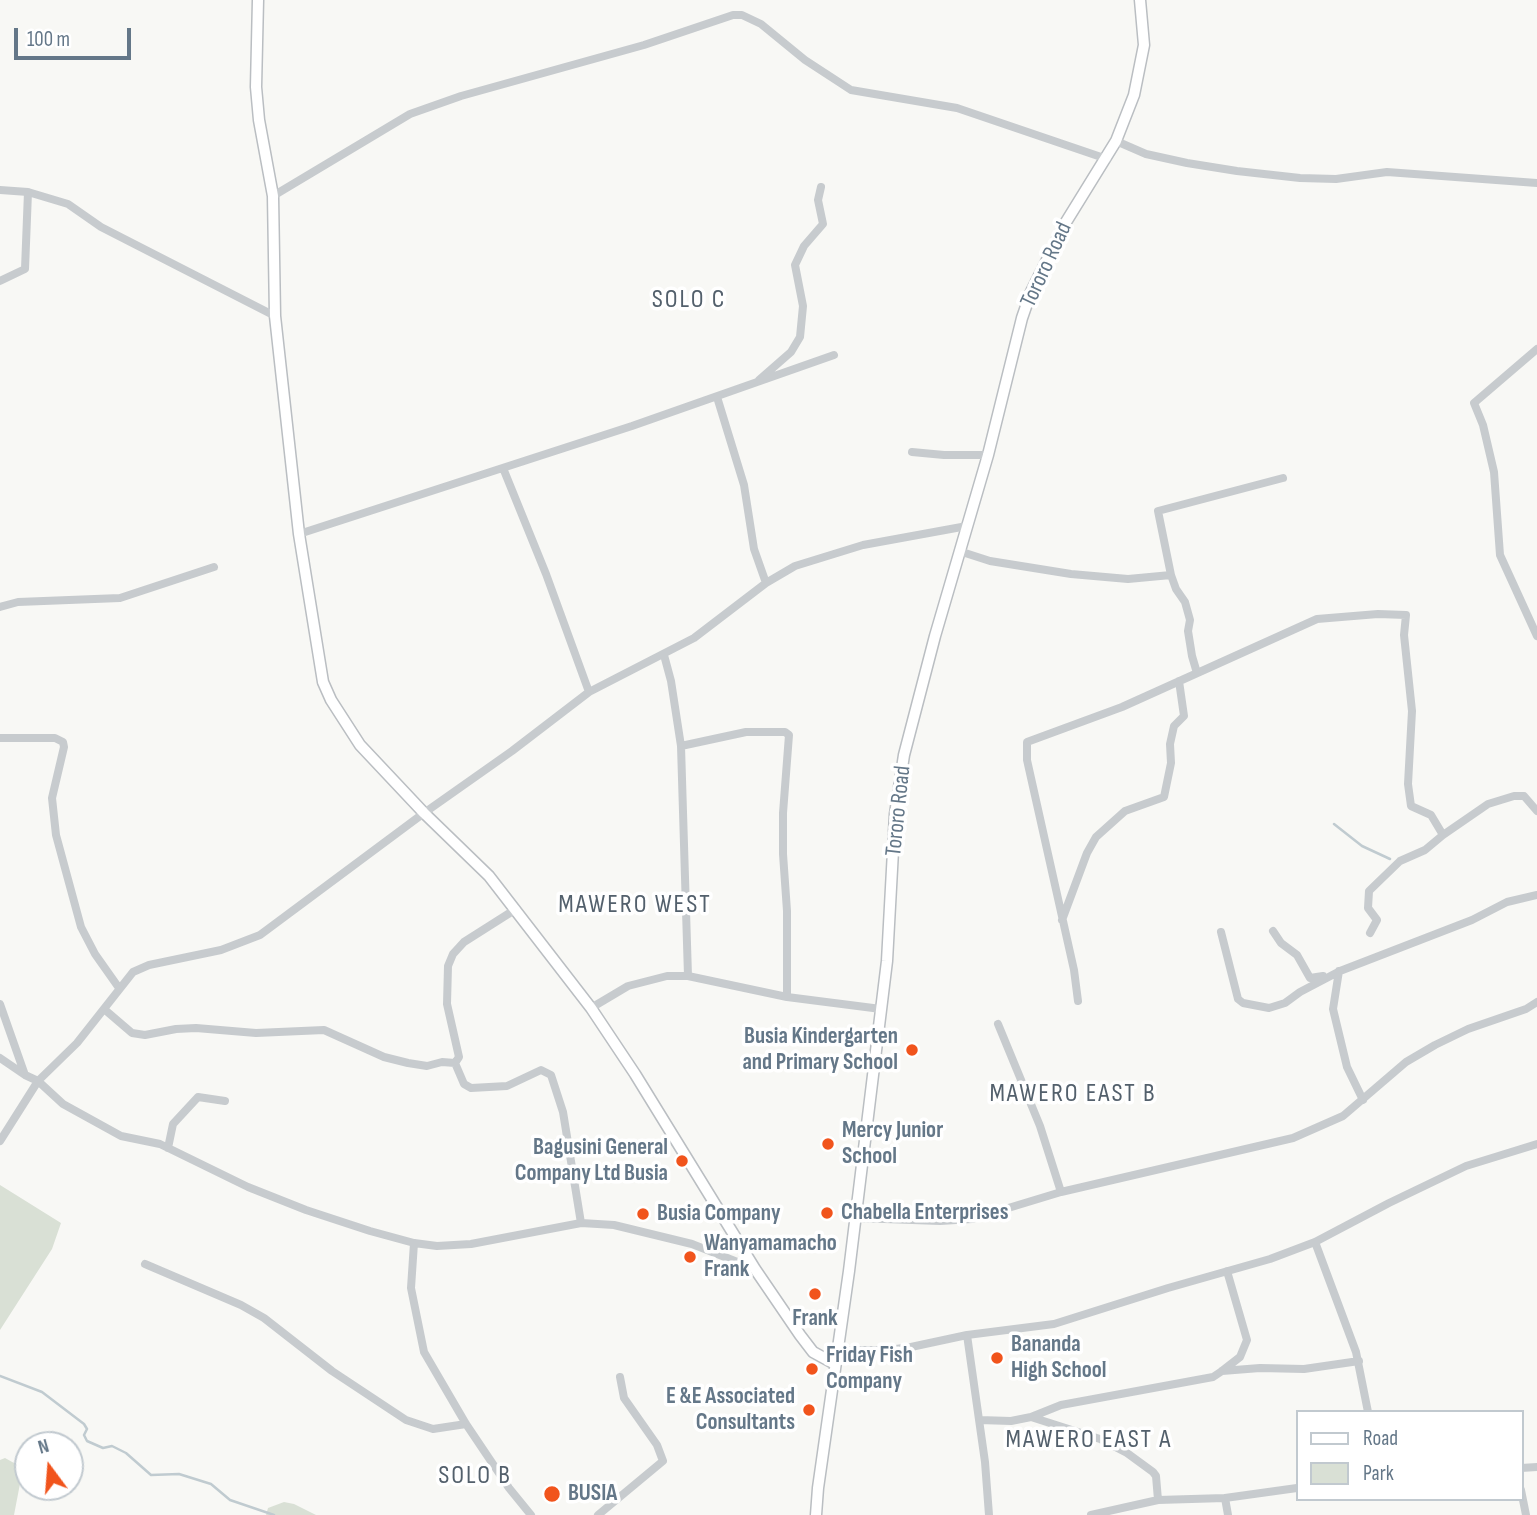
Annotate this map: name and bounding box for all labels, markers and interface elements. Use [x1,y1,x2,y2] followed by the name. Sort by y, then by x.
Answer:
[18,14,135,58] scale bar
[27,27,70,52] text: 100 m
[1015,218,1079,312] street label: Tororo Road
[652,284,726,316] district label: SOLO C
[881,764,917,858] street label: Tororo Road
[560,889,710,921] district label: MAWERO WEST
[742,1023,898,1077] place label: Busia Kindergarten and Primary School
[904,1042,920,1058] marker: Busia Kindergarten and Primary School
[991,1078,1155,1110] district label: MAWERO EAST B
[842,1117,943,1171] place label: Mercy Junior School
[515,1134,668,1188] place label: Bagusini General Company Ltd Busia
[820,1136,836,1152] marker: Mercy Junior School
[674,1153,690,1169] marker: Bagusini General Company Ltd Busia
[841,1199,1009,1227] place label: Chabella Enterprises
[657,1200,780,1228] place label: Busia Company
[819,1205,835,1221] marker: Chabella Enterprises
[635,1206,651,1222] marker: Busia Company
[704,1230,837,1284] place label: Wanyamamacho Frank
[682,1249,698,1265] marker: Wanyamamacho Frank
[807,1286,823,1302] marker: Frank
[792,1305,838,1333] place label: Frank
[1011,1331,1106,1385] place label: Bananda High School
[826,1342,913,1396] place label: Friday Fish Company
[989,1350,1005,1366] marker: Bananda High School
[804,1361,820,1377] marker: Friday Fish Company
[666,1383,795,1437] place label: E &E Associated Consultants
[801,1402,817,1418] marker: E &E Associated Consultants
[1296,1410,1523,1501] legend
[1007,1424,1171,1456] district label: MAWERO EAST A
[1363,1426,1398,1451] text: Road
[14,1431,84,1501] north arrow
[36,1435,52,1460] text: N
[439,1460,511,1492] district label: SOLO B
[1363,1461,1394,1486] text: Park
[568,1480,617,1508] place label: BUSIA
[542,1484,562,1504] marker: BUSIA

